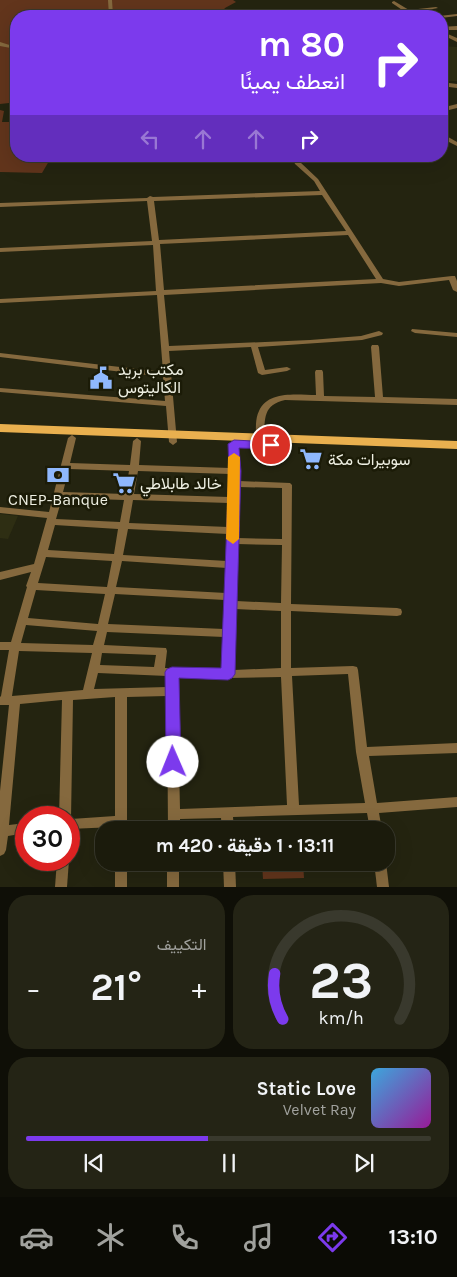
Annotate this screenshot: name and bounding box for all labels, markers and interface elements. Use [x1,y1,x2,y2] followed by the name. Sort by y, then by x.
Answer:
[258,24,345,65] text: 80 m
[363,30,428,95] icon: right
[240,69,345,95] text: انعطف يمينًا
[136,125,164,153] icon: left
[189,125,217,153] icon: ahead
[242,125,270,153] icon: ahead
[295,125,323,153] icon: right
[118,360,184,398] place label: مكتب بريد الكاليتوس
[88,365,114,391] public building icon: مكتب بريد الكاليتوس
[250,424,292,466] pin
[257,431,285,459] icon: arrive
[298,446,324,472] supermarket icon: سوبيرات مكة
[328,450,410,470] place label: سوبيرات مكة
[45,462,71,488] bank icon: CNEP-Banque
[111,470,137,496] supermarket icon: خالد طابلاطي
[140,474,222,497] place label: خالد طابلاطي
[8,490,108,509] place label: CNEP-Banque
[146,735,198,787] position arrow
[15,806,80,871] speed limit sign: 30
[156,835,334,857] text: 13:11 · 1 دقيقة · 420 m
[157,935,207,954] text: التكييف
[309,950,373,1011] text: 23
[91,965,142,1010] text: 21°
[26,972,41,1005] text: −
[192,972,207,1005] text: +
[318,1008,363,1029] text: km/h
[257,1078,356,1100] text: Static Love
[283,1100,356,1119] text: Velvet Ray
[80,1149,108,1177] icon: previous
[215,1149,243,1177] icon: pause
[350,1149,378,1177] icon: next
[19,1220,54,1255] icon: car
[93,1220,128,1255] icon: climate
[167,1220,202,1255] icon: phone
[241,1220,276,1255] icon: music
[315,1220,350,1255] icon: directions
[388,1224,438,1250] text: 13:10

